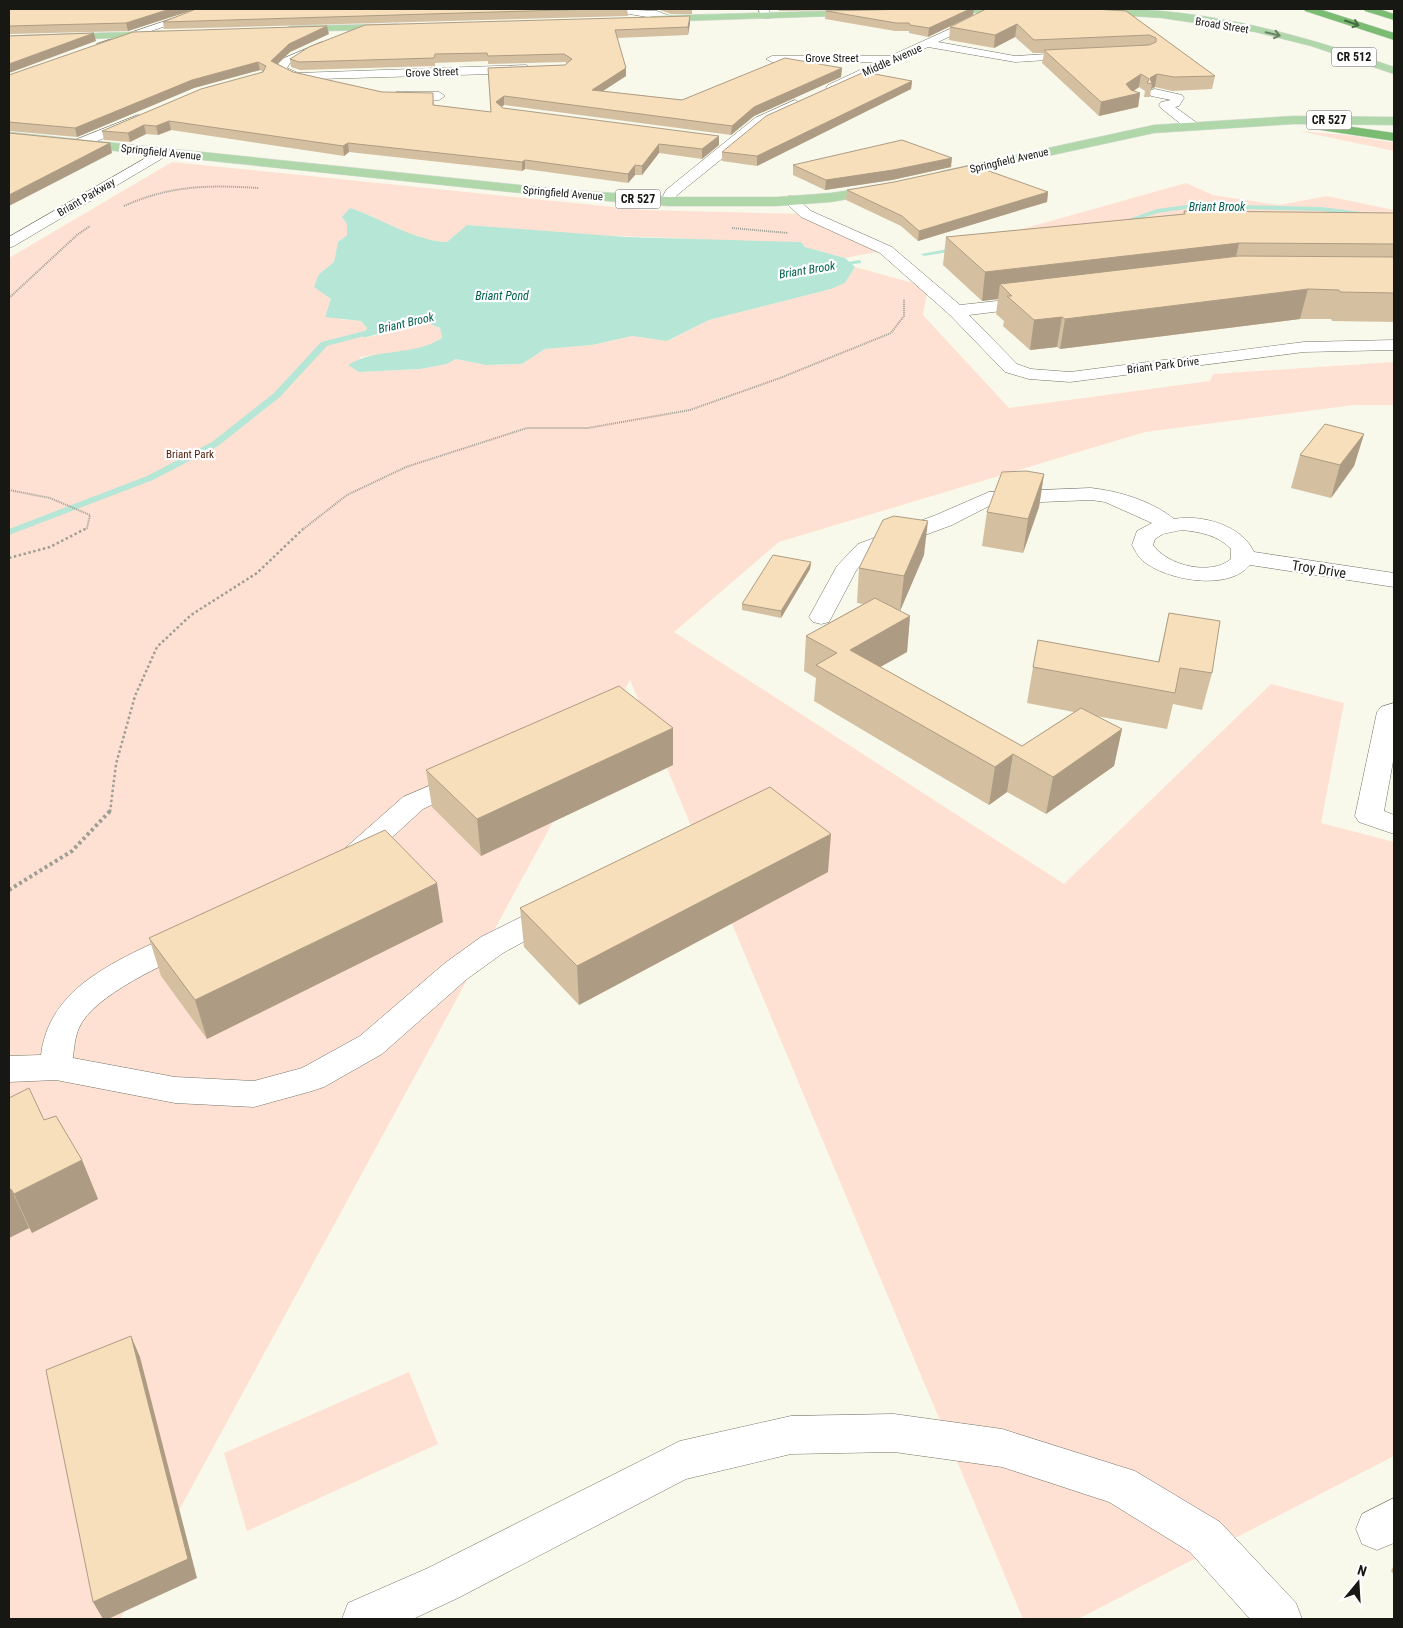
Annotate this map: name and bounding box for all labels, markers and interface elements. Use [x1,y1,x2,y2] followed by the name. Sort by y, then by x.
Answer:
[1194,15,1250,36] street label: Broad Street
[1343,19,1359,28] one-way arrow
[1265,30,1281,39] one-way arrow
[860,42,924,79] street label: Middle Avenue
[1332,48,1376,66] road number: CR 512
[805,52,859,65] street label: Grove Street
[405,65,459,80] street label: Grove Street
[1306,110,1352,130] road number: CR 527
[120,142,202,163] street label: Springfield Avenue
[968,145,1050,176] street label: Springfield Avenue
[55,175,118,219] street label: Briant Parkway
[522,184,604,203] street label: Springfield Avenue
[616,190,660,208] road number: CR 527
[1189,200,1246,214] water label: Briant Brook
[778,259,837,281] water label: Briant Brook
[475,289,529,303] water label: Briant Pond
[377,310,436,336] water label: Briant Brook
[1126,355,1200,376] street label: Briant Park Drive
[166,448,214,461] park label: Briant Park
[1291,557,1348,581] street label: Troy Drive
[1333,1558,1383,1608] north arrow
[1355,1562,1369,1580] text: N

